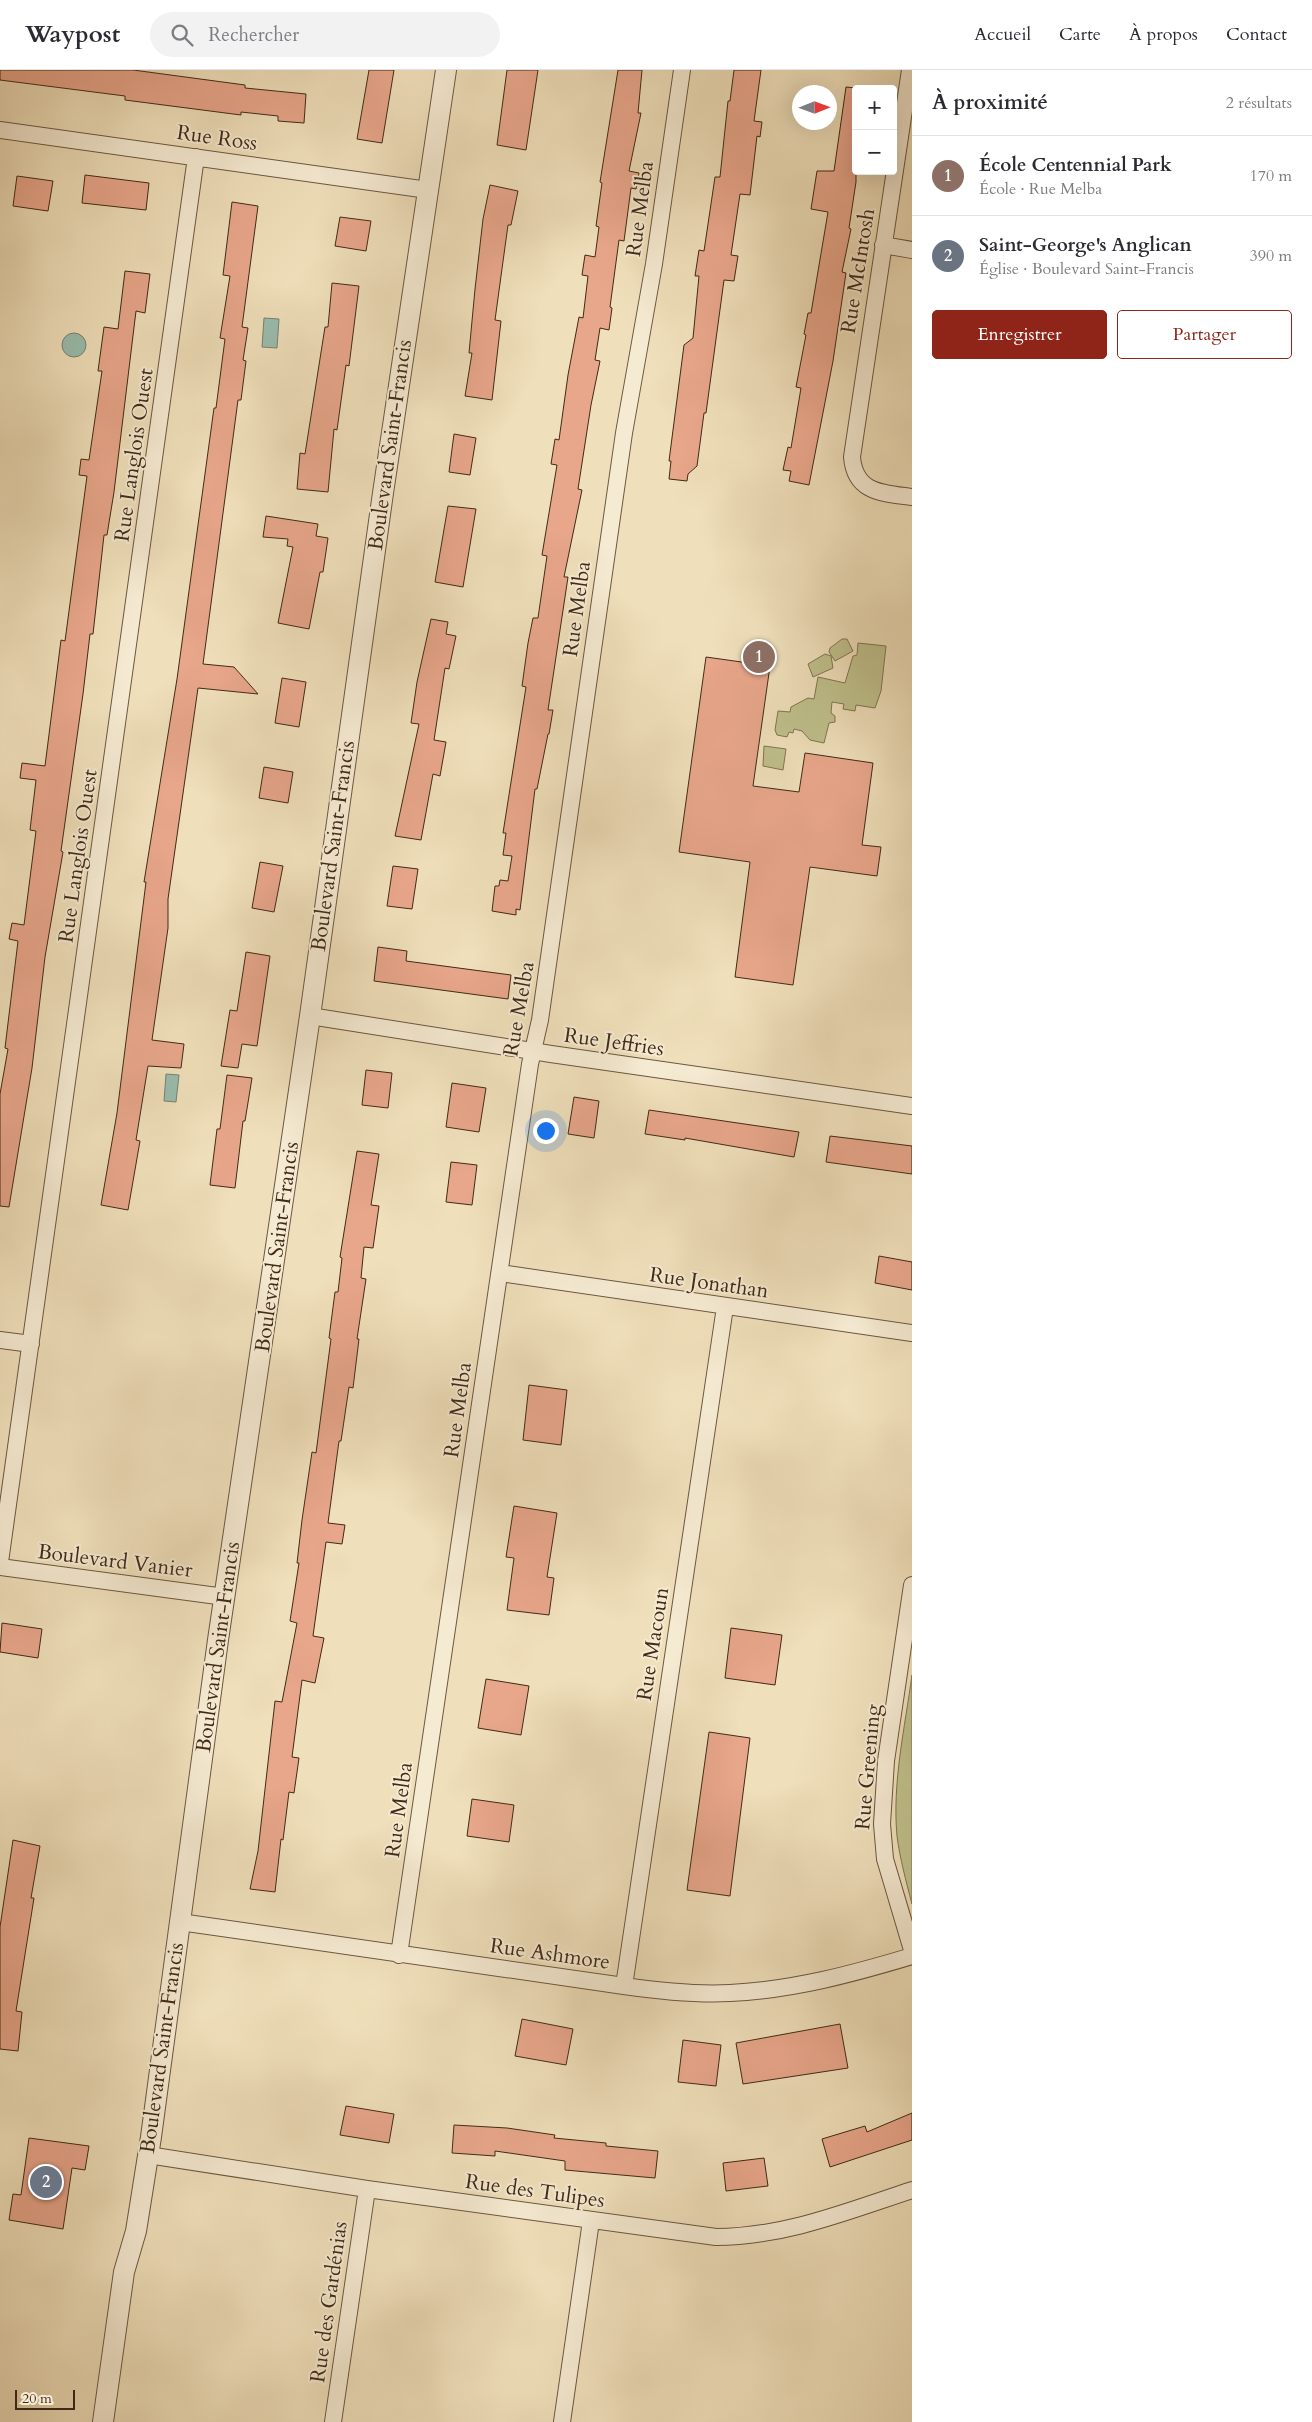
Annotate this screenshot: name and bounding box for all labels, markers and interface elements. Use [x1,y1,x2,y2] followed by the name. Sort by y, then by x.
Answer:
[150,12,500,57] search box
[25,18,120,51] text: Waypost
[168,21,196,49] icon: search
[208,22,299,48] text: Rechercher
[974,22,1031,47] text: Accueil
[1059,22,1101,47] text: Carte
[1129,22,1198,47] text: À propos
[1226,22,1287,47] text: Contact
[792,85,837,130] north arrow
[852,85,897,175] map controls
[852,85,897,130] button: +
[932,88,1048,117] text: À proximité
[1226,92,1292,114] text: 2 résultats
[175,118,259,158] street label: Rue Ross
[852,130,897,175] button: −
[979,152,1172,178] text: École Centennial Park
[619,159,661,259] street label: Rue Melba
[944,165,952,187] text: 1
[1250,165,1292,187] text: 170 m
[979,178,1102,200] text: École · Rue Melba
[834,206,882,336] street label: Rue McIntosh
[979,232,1192,258] text: Saint-George's Anglican
[944,245,952,267] text: 2
[1250,245,1292,267] text: 390 m
[979,258,1194,280] text: Église · Boulevard Saint-Francis
[932,310,1107,359] button: Enregistrer
[1117,310,1292,359] button: Partager
[361,338,419,552] street label: Boulevard Saint-Francis
[107,366,161,544] street label: Rue Langlois Ouest
[556,559,598,659] street label: Rue Melba
[743,638,775,676] pin: 1
[304,739,362,953] street label: Boulevard Saint-Francis
[51,767,105,945] street label: Rue Langlois Ouest
[496,959,542,1059] street label: Rue Melba
[562,1021,666,1063] street label: Rue Jeffries
[533,1118,559,1144] your location
[248,1140,306,1354] street label: Boulevard Saint-Francis
[648,1260,770,1306] street label: Rue Jonathan
[437,1360,479,1460] street label: Rue Melba
[36,1537,194,1585] street label: Boulevard Vanier
[189,1540,247,1754] street label: Boulevard Saint-Francis
[630,1585,676,1703] street label: Rue Macoun
[848,1703,888,1831] street label: Rue Greening
[378,1760,420,1860] street label: Rue Melba
[488,1931,612,1977] street label: Rue Ashmore
[133,1941,191,2155] street label: Boulevard Saint-Francis
[30,2163,62,2201] pin: 2
[463,2167,607,2215] street label: Rue des Tulipes
[303,2219,355,2385] street label: Rue des Gardénias
[15,2387,75,2410] scale bar
[22,2389,52,2408] text: 20 m

